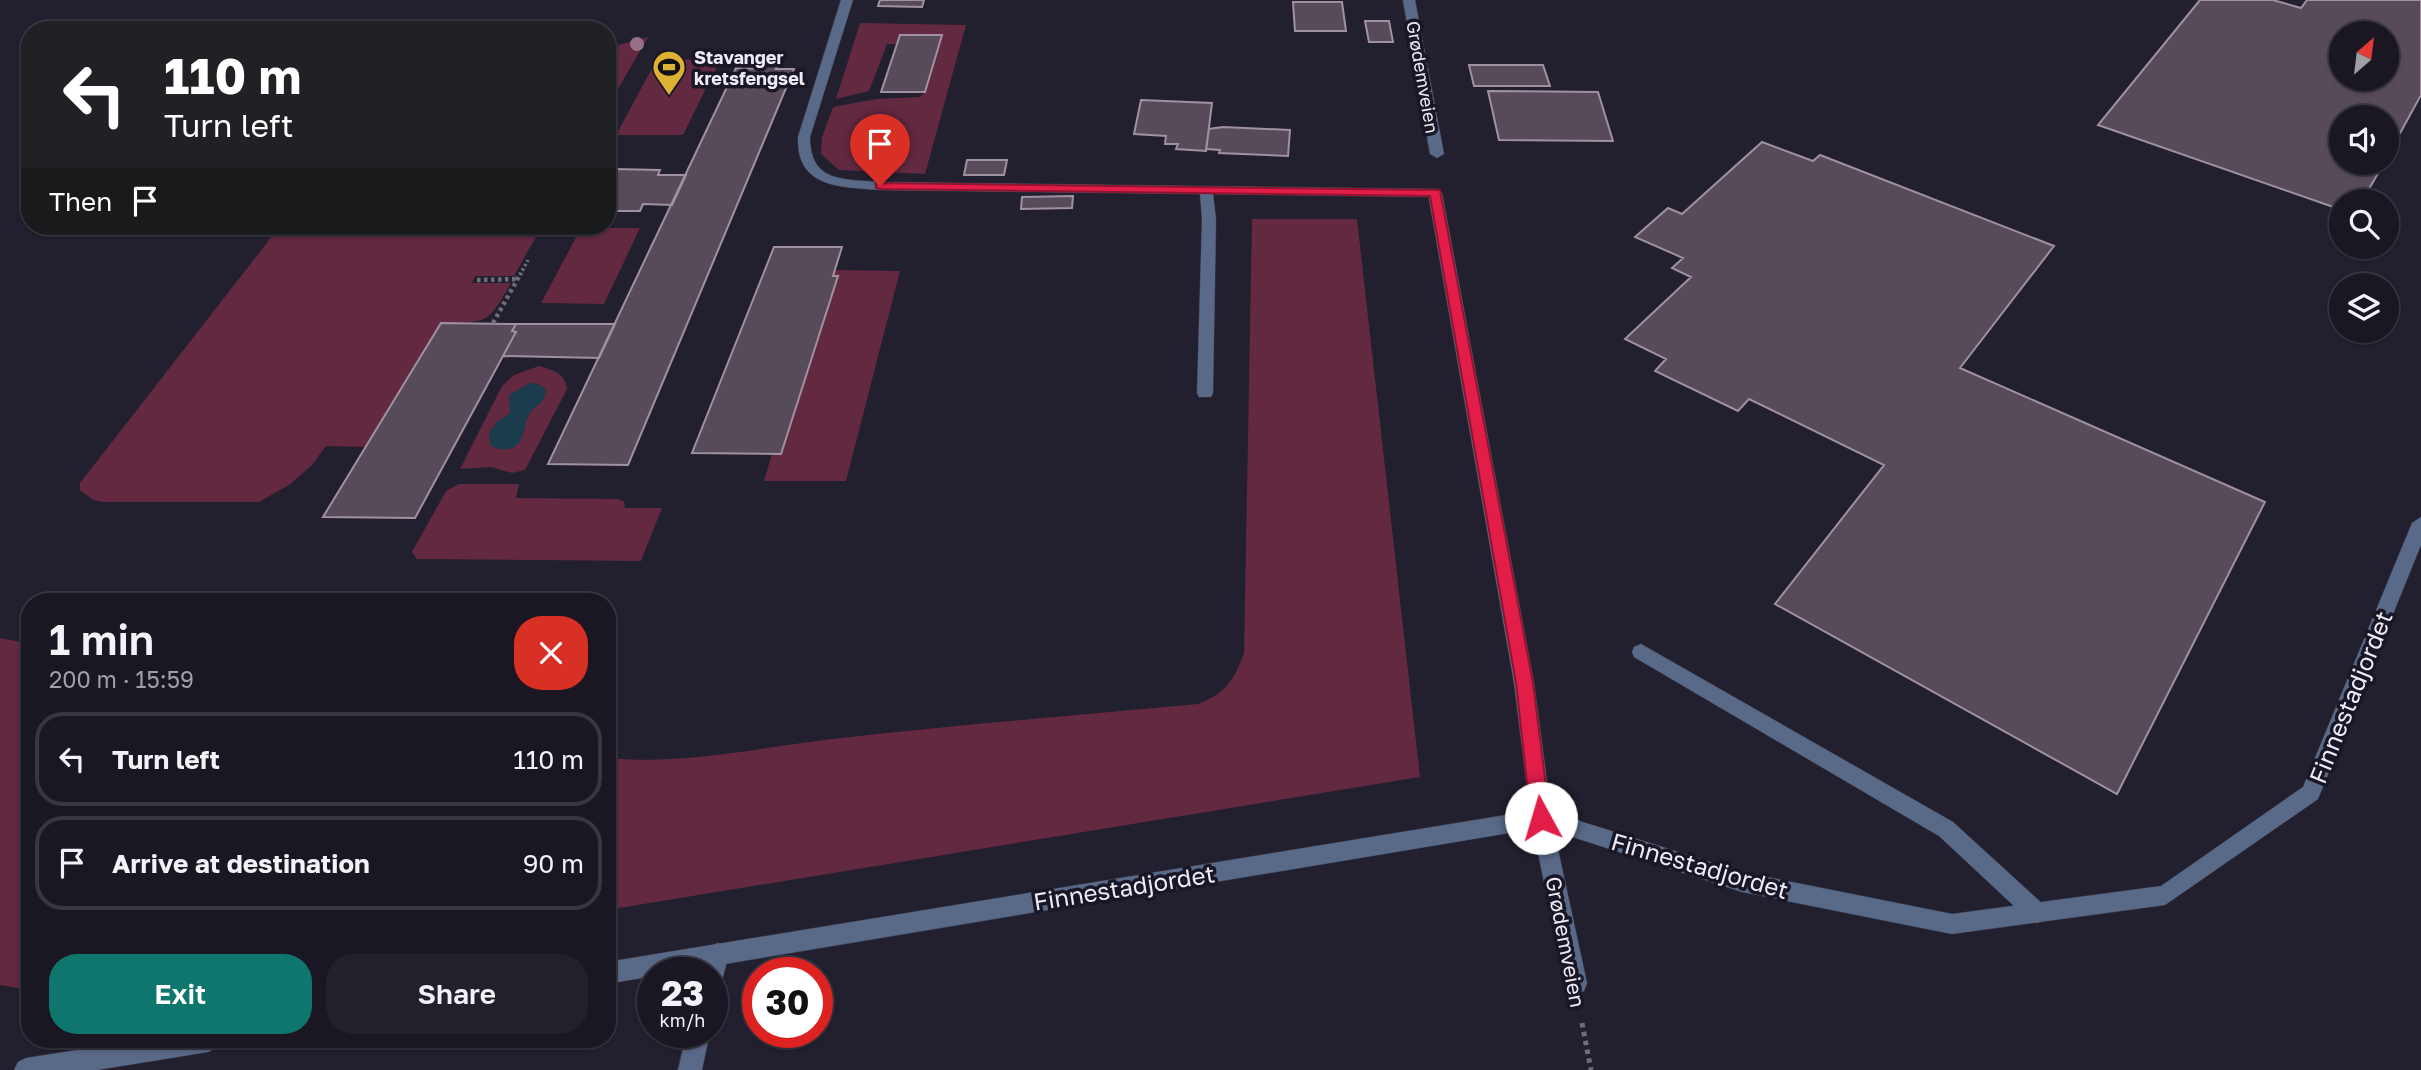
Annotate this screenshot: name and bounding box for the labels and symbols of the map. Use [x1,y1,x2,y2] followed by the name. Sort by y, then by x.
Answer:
[1402,19,1444,135] street label: Grødemveien
[2329,21,2399,91] north arrow
[694,46,805,89] place label: Stavanger kretsfengsel
[650,48,688,97] sports icon: Stavanger kretsfengsel
[850,114,910,186] pin
[2302,607,2398,787] street label: Finnestadjordet
[1504,781,1578,855] position arrow
[1608,826,1792,904] street label: Finnestadjordet
[1031,858,1217,916] street label: Finnestadjordet
[1541,874,1591,1010] street label: Grødemveien
[742,957,833,1048] speed limit sign: 30

